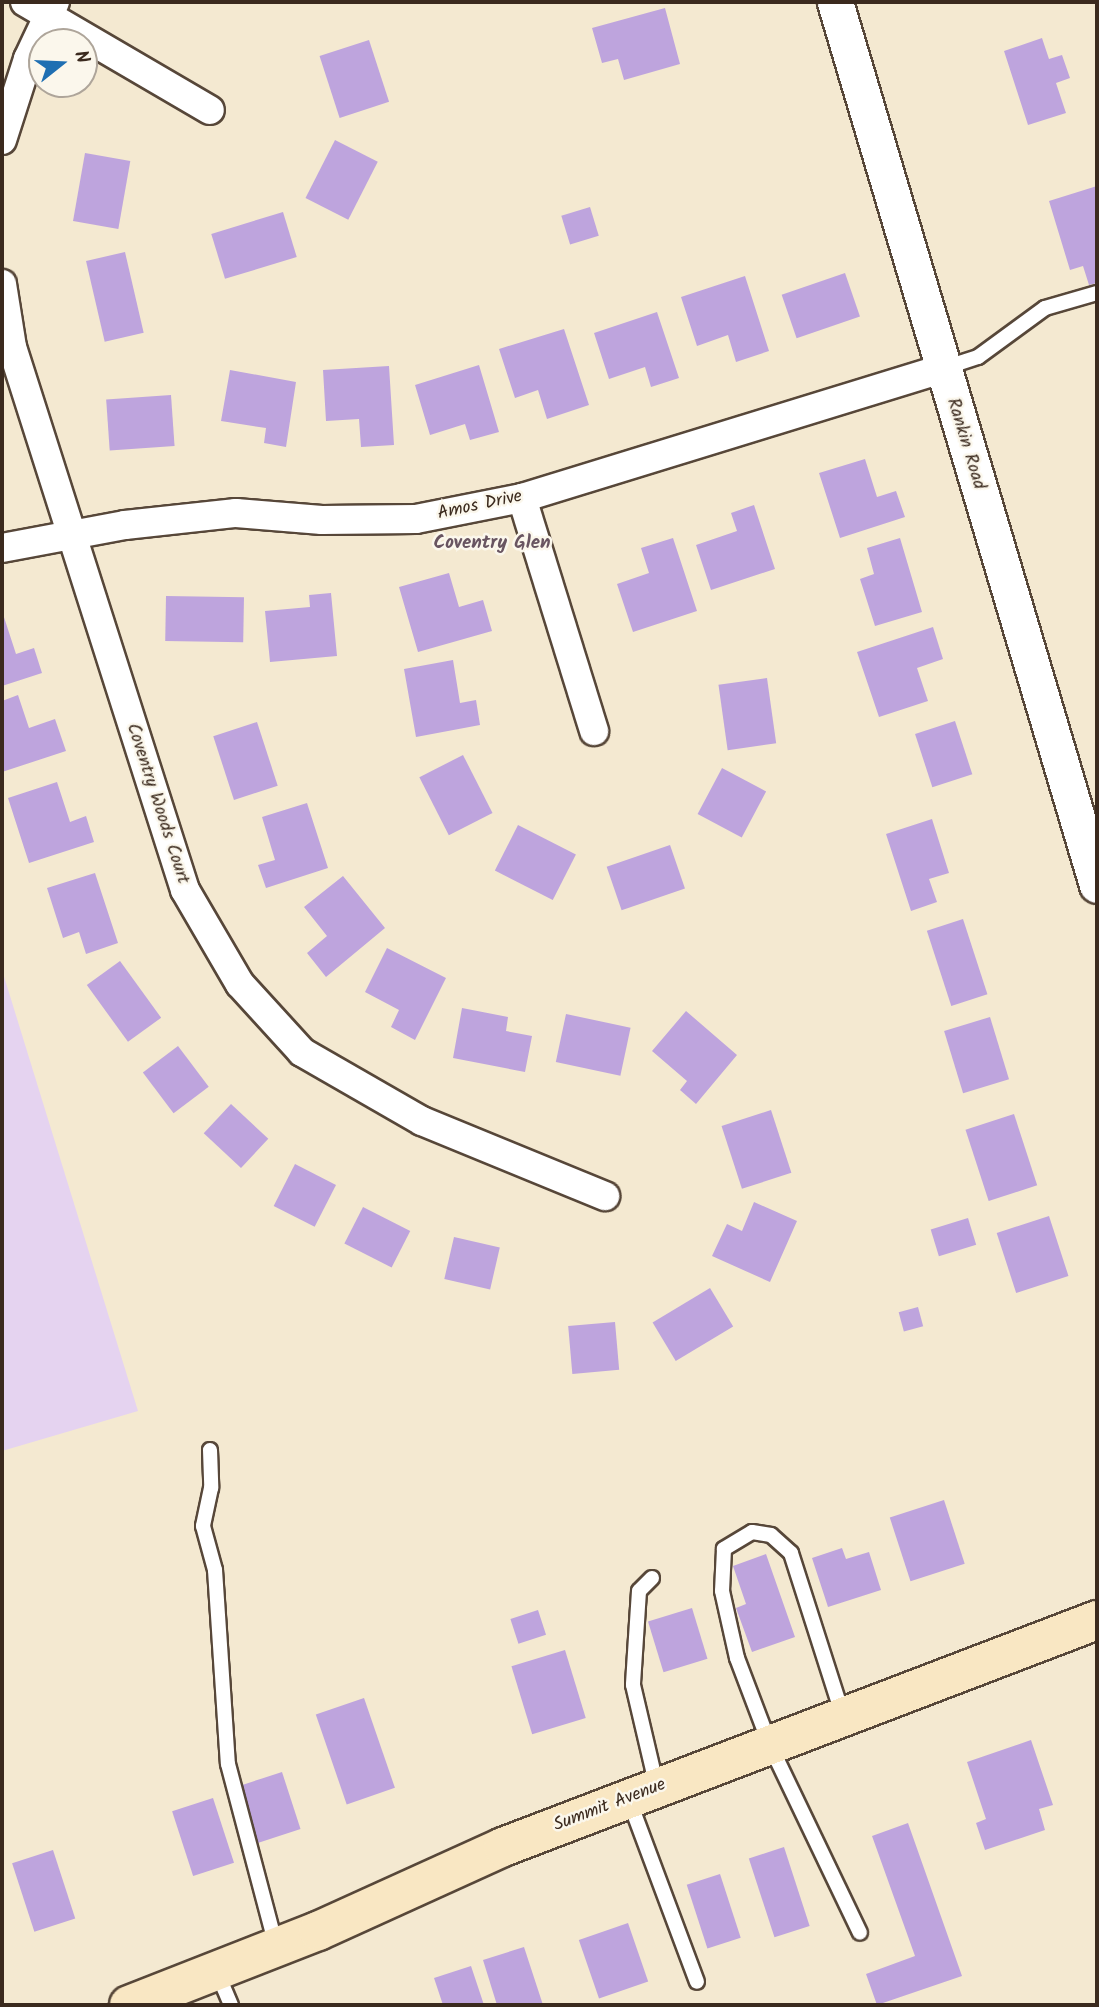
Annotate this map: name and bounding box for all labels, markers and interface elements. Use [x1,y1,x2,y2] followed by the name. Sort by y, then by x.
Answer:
[28,28,98,98] north arrow
[65,47,97,67] text: N
[941,396,989,492] street label: Rankin Road
[436,487,524,525] street label: Amos Drive
[433,533,551,555] district label: Coventry Glen
[121,721,193,887] street label: Coventry Woods Court
[551,1775,669,1837] street label: Summit Avenue

